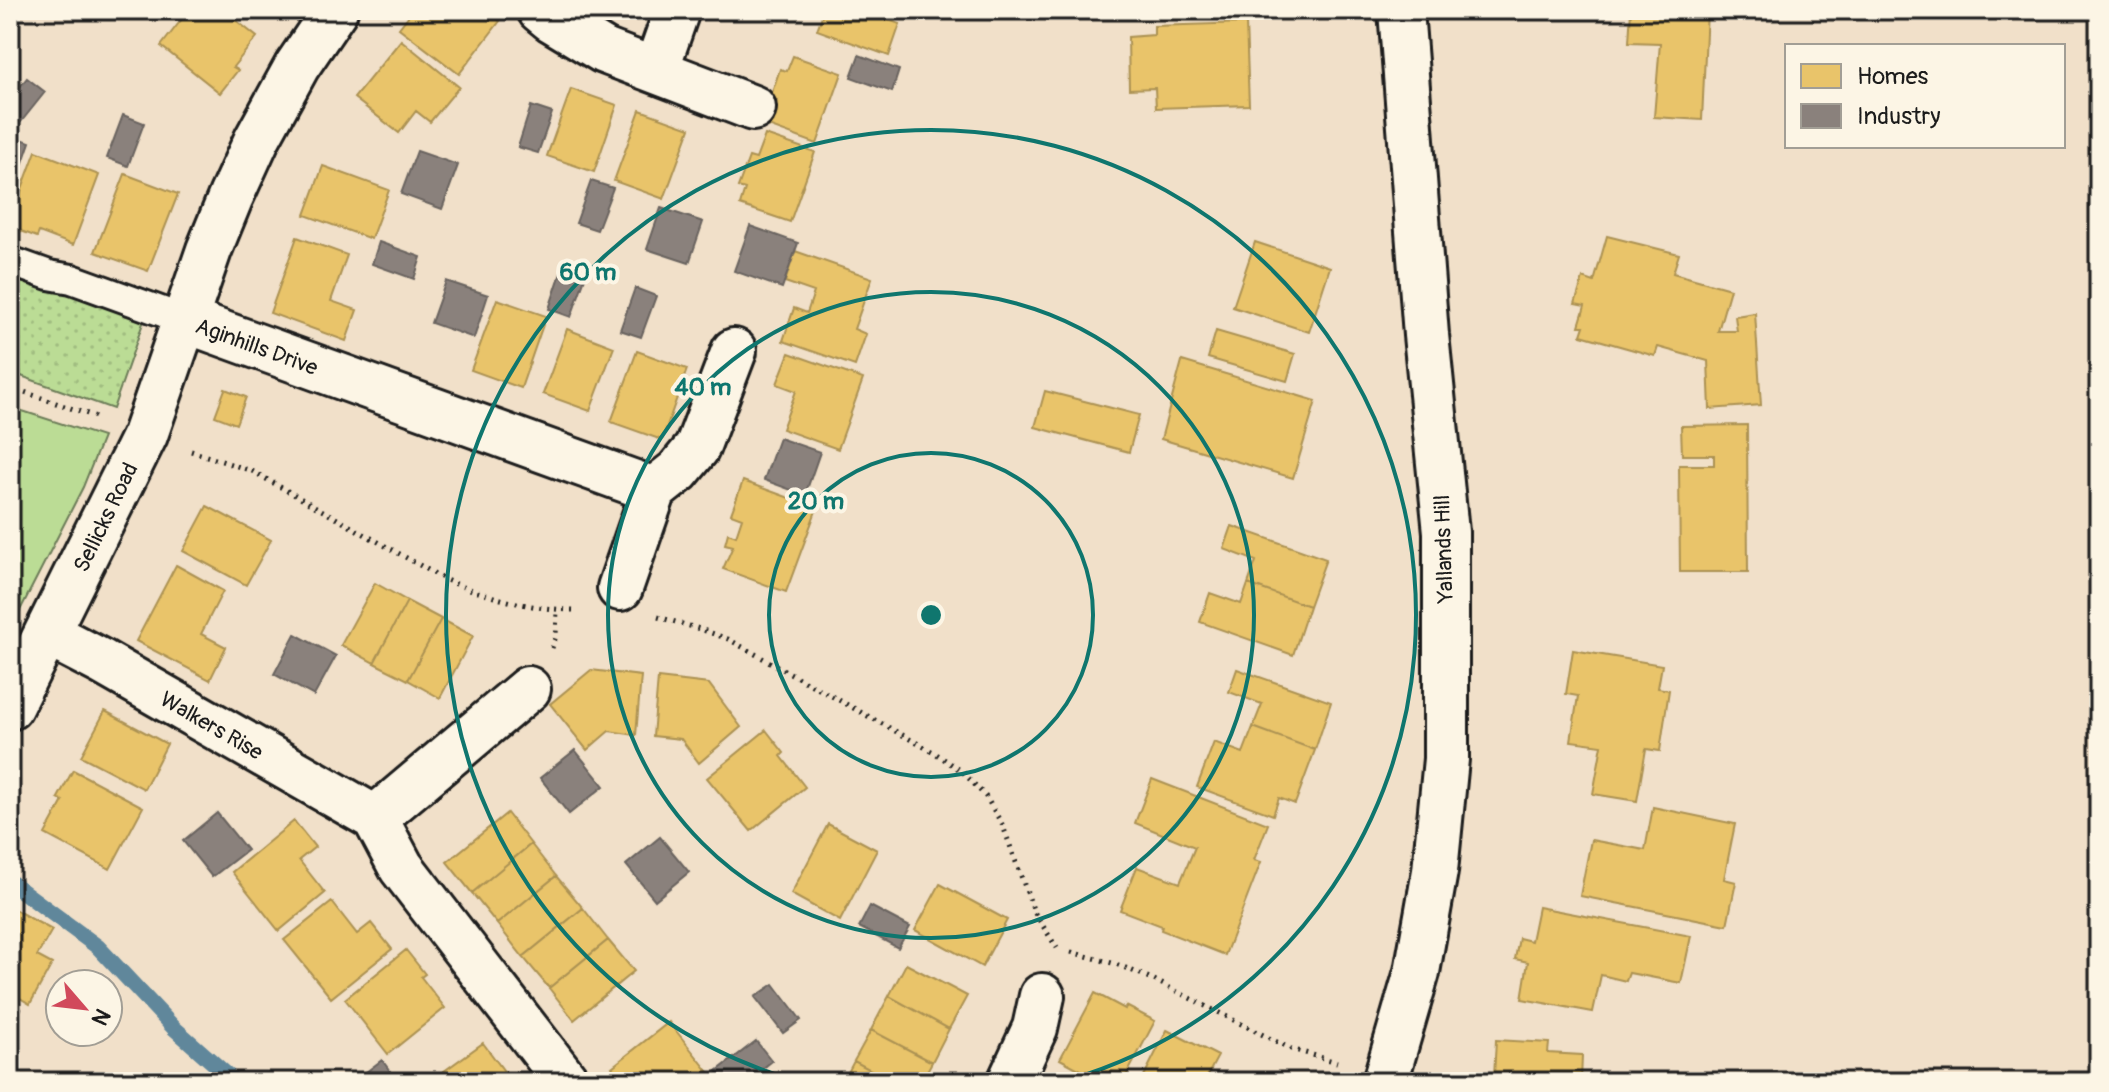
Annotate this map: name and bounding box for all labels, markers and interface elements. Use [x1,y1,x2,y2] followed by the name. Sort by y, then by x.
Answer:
[1785,44,2065,148] legend
[1857,62,1929,91] text: Homes
[1857,102,1940,131] text: Industry
[560,258,616,287] text: 60 m
[192,312,322,382] street label: Aginhills Drive
[675,373,731,402] text: 40 m
[67,458,144,577] street label: Sellicks Road
[788,487,844,516] text: 20 m
[1428,494,1460,605] street label: Yallands Hill
[917,601,945,629] centre of rings
[155,685,268,767] street label: Walkers Rise
[44,968,124,1048] north arrow
[85,1004,117,1030] text: N

